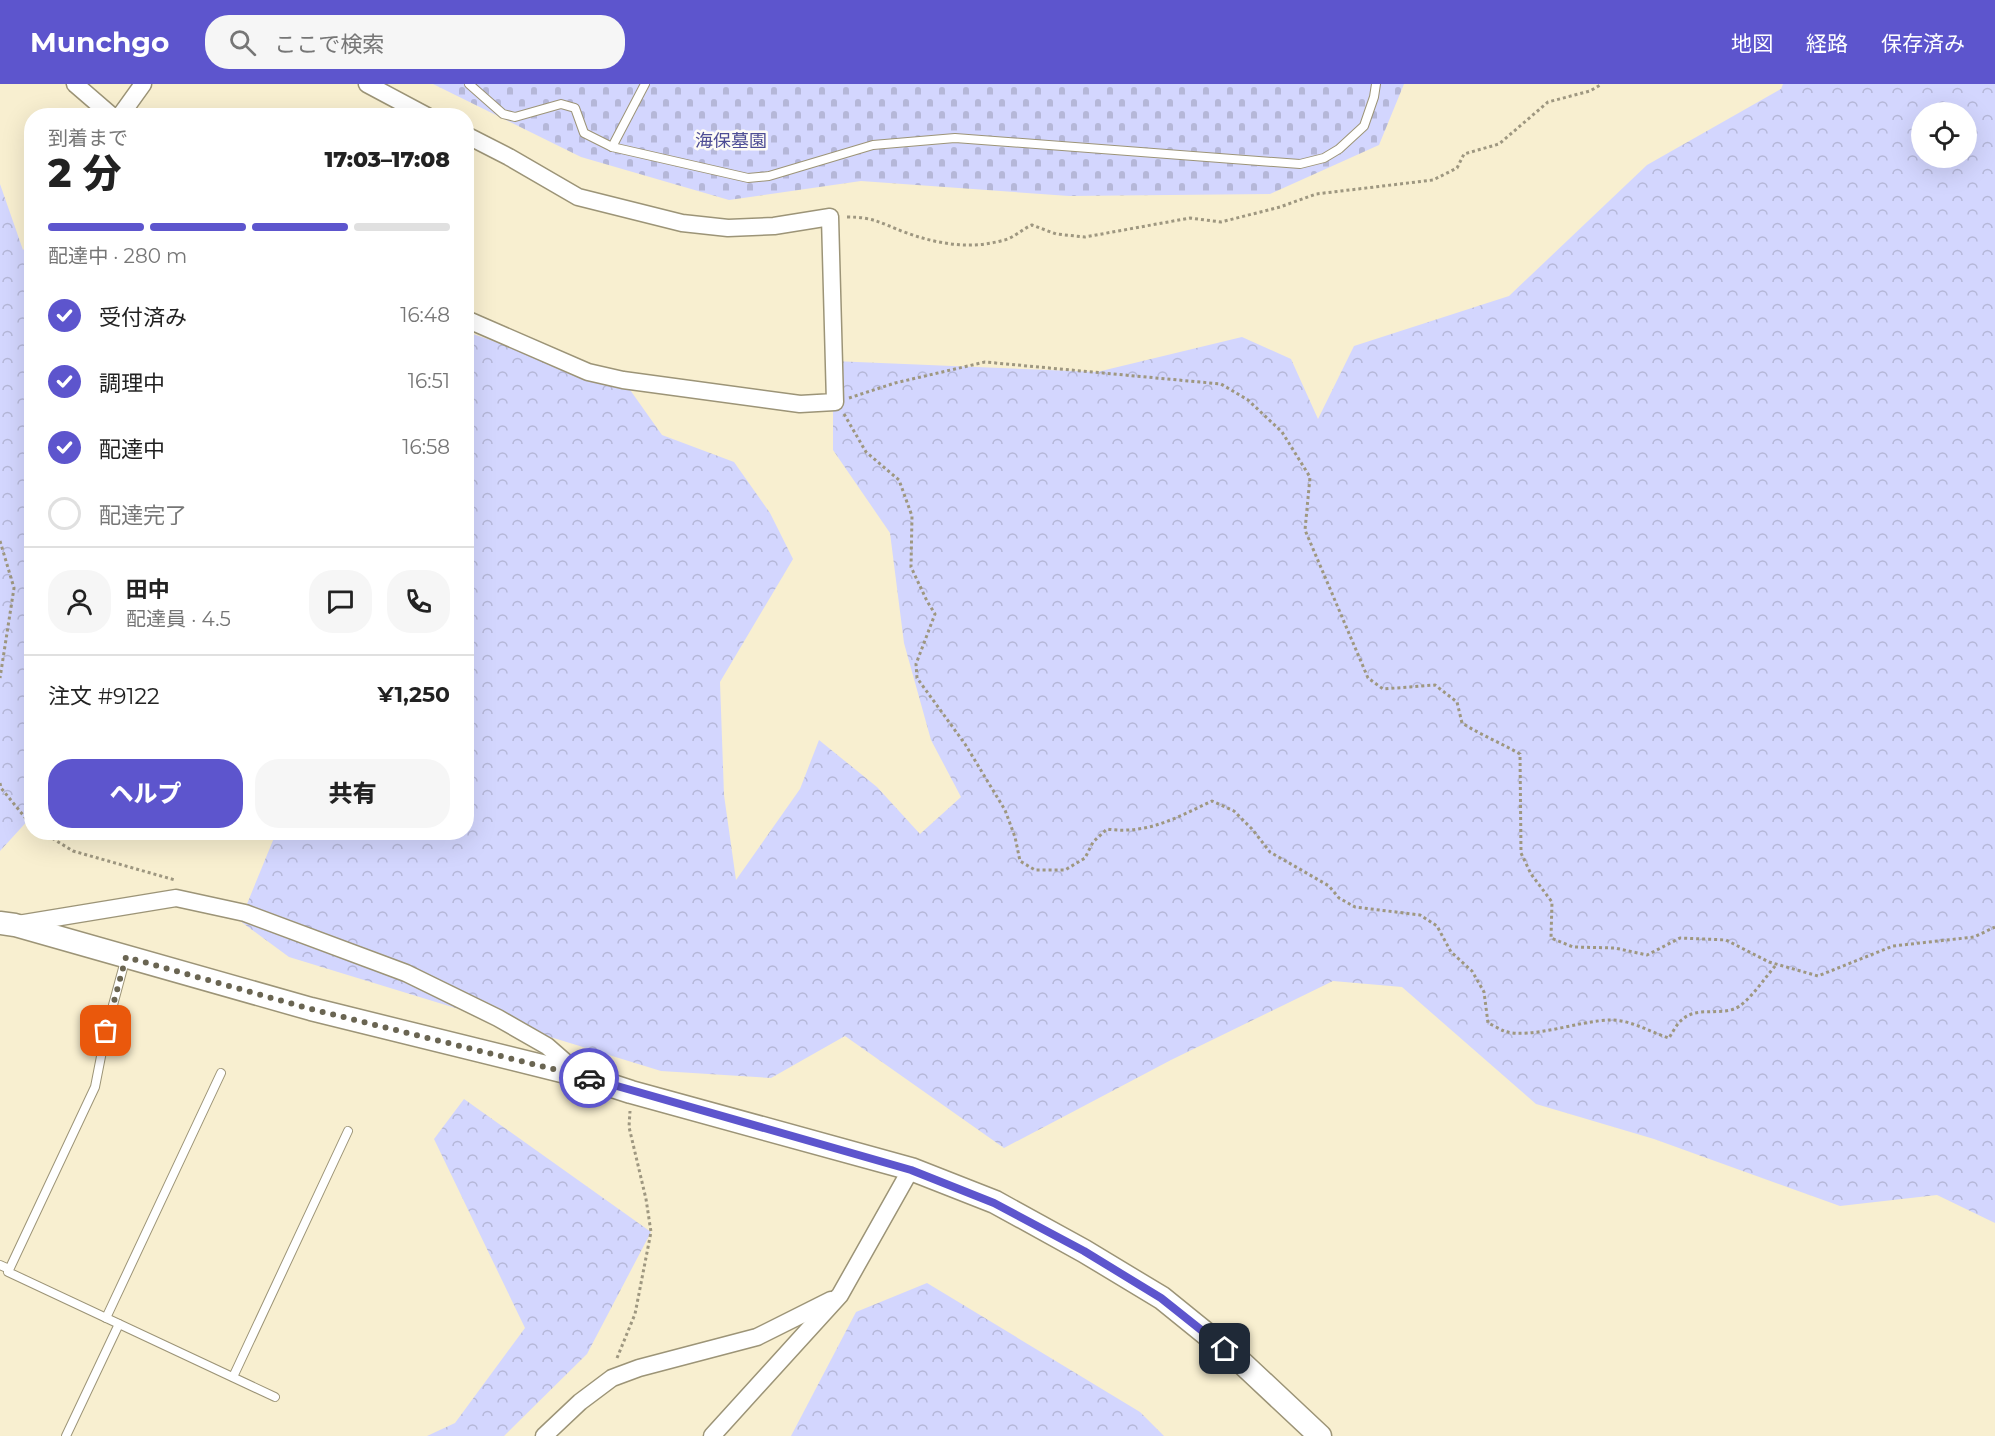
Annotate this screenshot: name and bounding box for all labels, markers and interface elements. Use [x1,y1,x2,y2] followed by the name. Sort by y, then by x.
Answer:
[205,15,625,69] search box
[30,25,169,59] text: Munchgo
[226,26,259,59] icon: search
[274,31,384,58] text: ここで検索
[1731,31,1773,56] text: 地図
[1806,31,1848,56] text: 経路
[1881,31,1965,56] text: 保存済み
[1911,102,1977,168] map controls
[1911,102,1977,168] button: locate
[48,126,128,150] text: 到着まで
[695,130,767,152] park label: 海保墓園
[324,146,450,173] text: 17:03–17:08
[48,149,122,197] text: 2 分
[48,244,187,268] text: 配達中 · 280 m
[48,299,81,332] icon: check
[400,303,450,327] text: 16:48
[99,304,187,331] text: 受付済み
[48,365,81,398] icon: check
[408,369,450,393] text: 16:51
[99,370,165,397] text: 調理中
[48,431,81,464] icon: check
[402,435,450,459] text: 16:58
[99,436,165,463] text: 配達中
[99,502,187,529] text: 配達完了
[48,570,111,633] button: person
[309,570,372,633] button: chat
[387,570,450,633] button: phone
[126,576,170,603] text: 田中
[126,607,231,631] text: 配達員 · 4.5
[378,681,450,708] text: ¥1,250
[48,683,159,710] text: 注文 #9122
[48,759,243,828] button: ヘルプ
[255,759,450,828] button: 共有
[80,1005,131,1056] pin
[89,1014,122,1047] icon: bag
[559,1048,619,1108] courier
[573,1062,606,1095] icon: car
[1199,1323,1250,1374] pin
[1208,1332,1241,1365] icon: home

